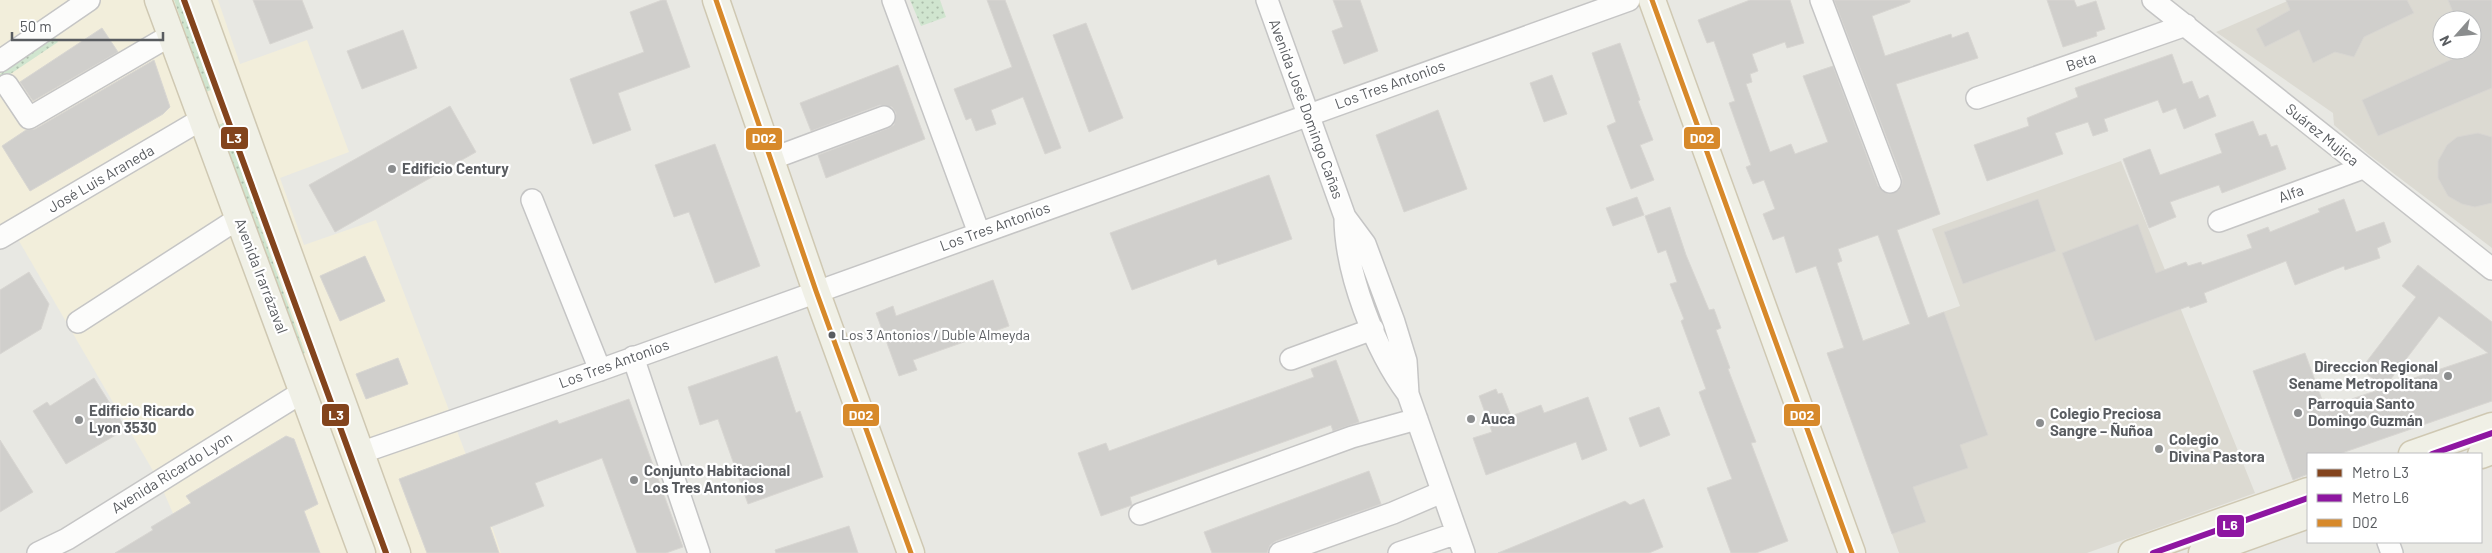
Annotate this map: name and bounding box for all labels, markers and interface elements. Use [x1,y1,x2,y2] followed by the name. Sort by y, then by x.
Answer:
[12,10,164,42] scale bar
[2432,10,2482,60] north arrow
[1266,16,1348,201] street label: Avenida José Domingo Cañas
[20,17,52,35] text: 50 m
[2435,33,2455,49] text: N
[2063,48,2098,75] street label: Beta
[1332,56,1447,112] street label: Los Tres Antonios
[2282,99,2363,169] street label: Suárez Mujica
[220,126,249,150] line badge: L3
[1683,126,1721,150] line badge: D02
[745,127,783,151] line badge: D02
[226,129,242,146] text: L3
[752,129,776,146] text: D02
[1690,129,1714,146] text: D02
[44,140,157,216] street label: José Luis Araneda
[402,159,509,177] place label: Edificio Century
[386,163,398,175] marker: Edificio Century
[2276,180,2306,206] street label: Alfa
[937,198,1052,254] street label: Los Tres Antonios
[232,215,292,336] street label: Avenida Irarrázaval
[841,326,1030,343] place label: Los 3 Antonios / Duble Almeyda
[827,330,837,340] marker: Los 3 Antonios / Duble Almeyda
[556,335,671,391] street label: Los Tres Antonios
[2289,357,2438,392] place label: Direccion Regional Sename Metropolitana
[2442,370,2454,382] marker: Direccion Regional Sename Metropolitana
[2308,394,2423,429] place label: Parroquia Santo Domingo Guzmán
[89,401,194,436] place label: Edificio Ricardo Lyon 3530
[321,403,350,427] line badge: L3
[842,403,880,427] line badge: D02
[1783,403,1821,427] line badge: D02
[2050,404,2161,439] place label: Colegio Preciosa Sangre – Ñuñoa
[328,406,344,423] text: L3
[849,406,873,423] text: D02
[1790,406,1814,423] text: D02
[2292,407,2304,419] marker: Parroquia Santo Domingo Guzmán
[1481,409,1515,427] place label: Auca
[1465,413,1477,425] marker: Auca
[73,414,85,426] marker: Edificio Ricardo Lyon 3530
[2034,417,2046,429] marker: Colegio Preciosa Sangre – Ñuñoa
[108,428,235,517] street label: Avenida Ricardo Lyon
[2169,430,2265,465] place label: Colegio Divina Pastora
[2153,443,2165,455] marker: Colegio Divina Pastora
[2307,453,2482,543] legend
[644,461,790,496] place label: Conjunto Habitacional Los Tres Antonios
[2352,463,2409,481] text: Metro L3
[628,474,640,486] marker: Conjunto Habitacional Los Tres Antonios
[2352,488,2409,506] text: Metro L6
[2352,513,2378,531] text: D02
[2216,514,2245,538] line badge: L6
[2222,516,2238,533] text: L6

